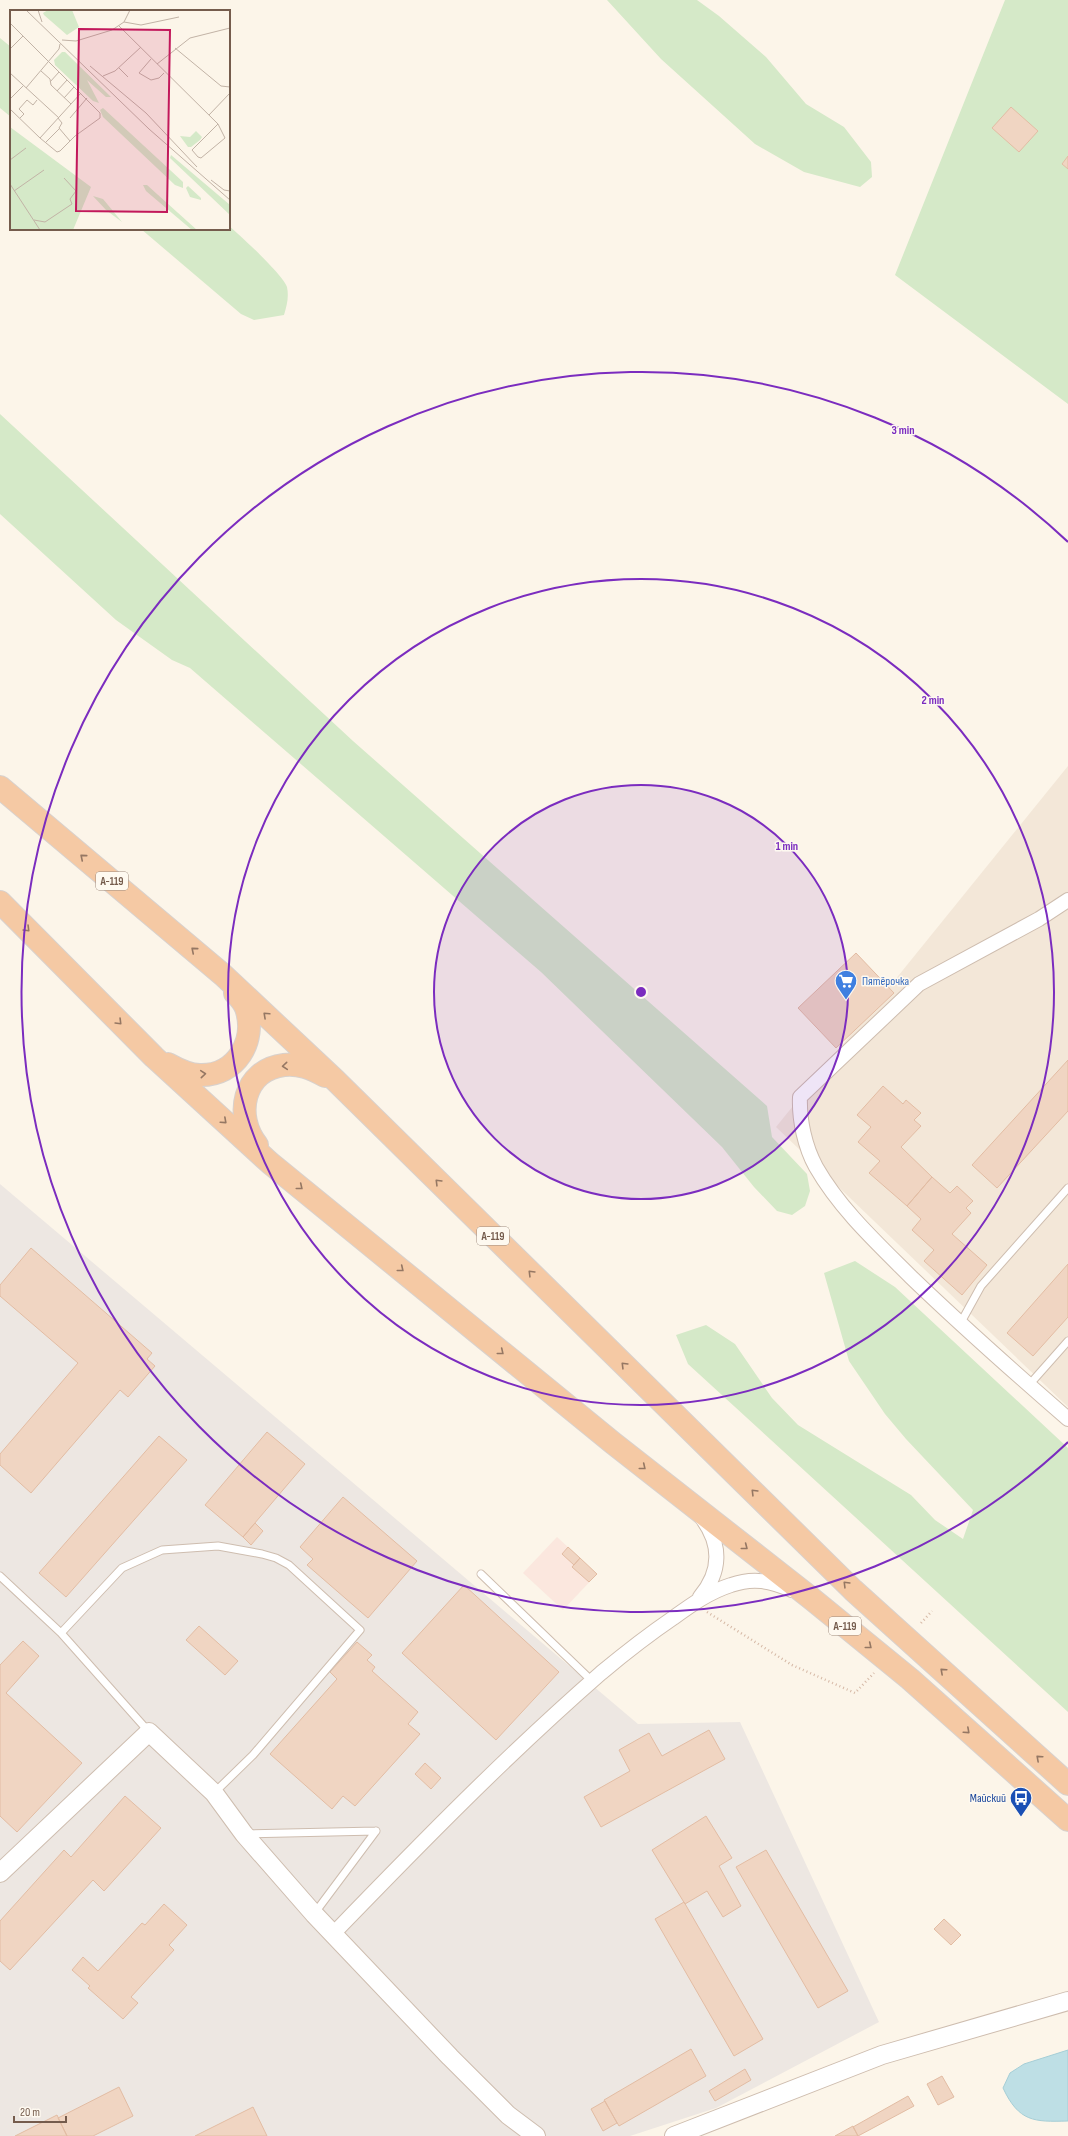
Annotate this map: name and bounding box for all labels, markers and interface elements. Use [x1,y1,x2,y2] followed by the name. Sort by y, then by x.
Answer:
[10,10,230,230] inset map
[892,423,914,438] text: 3 min
[922,693,944,708] text: 2 min
[776,839,798,854] text: 1 min
[81,855,88,862] one-way arrow
[96,872,128,890] road number: А-119
[23,924,30,932] one-way arrow
[191,948,198,955] one-way arrow
[833,968,859,1001] supermarket icon: Пятёрочка
[862,974,910,989] place label: Пятёрочка
[634,985,648,999] centre of rings
[263,1013,271,1020] one-way arrow
[114,1017,122,1025] one-way arrow
[282,1062,289,1071] one-way arrow
[200,1069,206,1078] one-way arrow
[219,1116,227,1124] one-way arrow
[435,1179,443,1187] one-way arrow
[295,1183,302,1190] one-way arrow
[477,1227,509,1245] road number: А-119
[396,1265,403,1272] one-way arrow
[528,1270,536,1278] one-way arrow
[497,1347,504,1354] one-way arrow
[621,1362,629,1369] one-way arrow
[639,1462,646,1469] one-way arrow
[751,1489,759,1497] one-way arrow
[741,1543,748,1550] one-way arrow
[843,1581,851,1588] one-way arrow
[829,1617,861,1635] road number: А-119
[864,1641,872,1648] one-way arrow
[940,1669,947,1676] one-way arrow
[963,1726,970,1733] one-way arrow
[1036,1755,1044,1763] one-way arrow
[1008,1785,1034,1818] bus stop icon: Майский
[970,1791,1006,1806] place label: Майский
[14,2098,66,2124] scale bar
[20,2105,40,2120] text: 20 m

